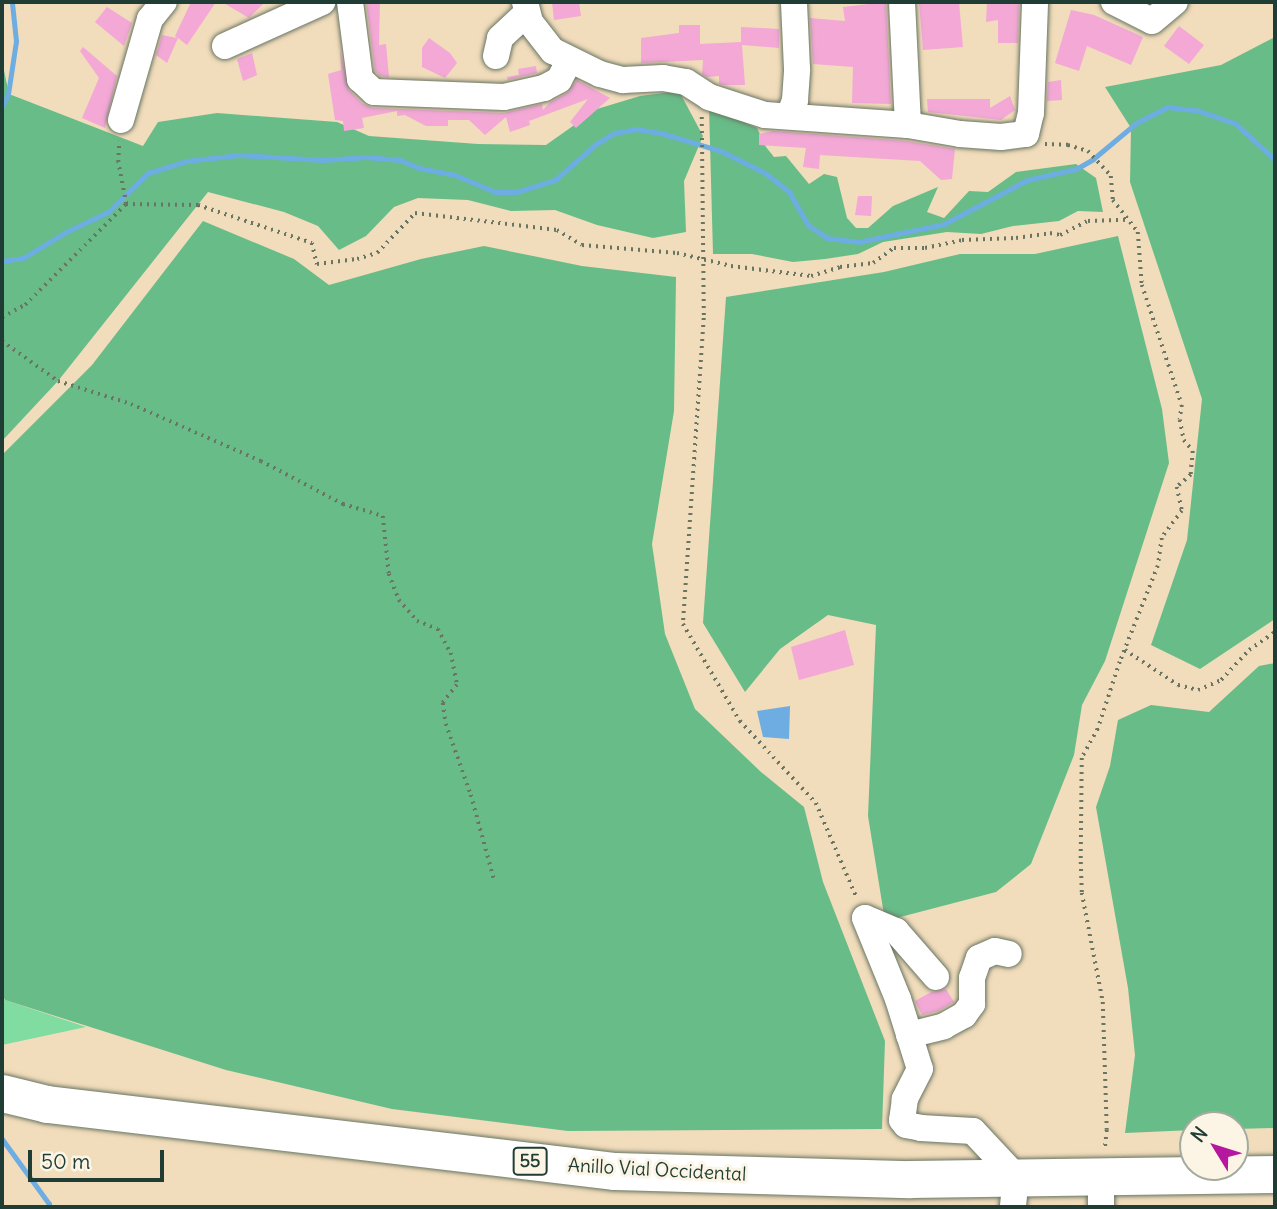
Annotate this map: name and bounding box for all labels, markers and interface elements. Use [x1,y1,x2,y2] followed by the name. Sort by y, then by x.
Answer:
[1179,1111,1249,1181] north arrow
[1186,1122,1213,1147] text: N
[32,1136,168,1180] scale bar
[512,1146,548,1176] road number: 55
[41,1148,90,1175] text: 50 m
[567,1154,747,1186] street label: Anillo Vial Occidental

